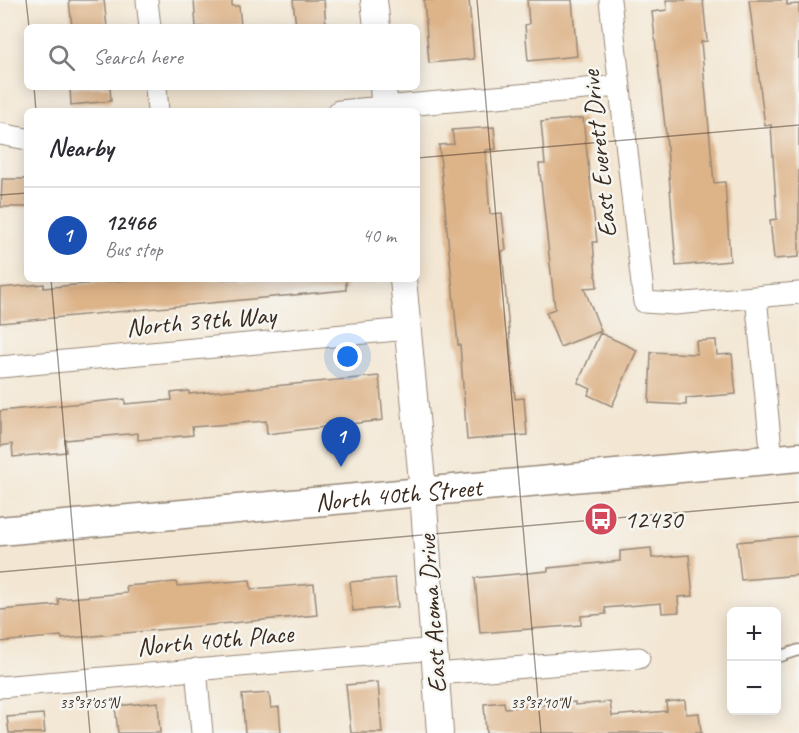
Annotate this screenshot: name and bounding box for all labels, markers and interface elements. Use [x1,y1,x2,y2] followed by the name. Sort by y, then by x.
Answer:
[24,24,420,90] search box
[45,41,78,74] icon: search
[93,43,183,71] text: Search here
[574,67,624,239] street label: East Everett Drive
[48,131,113,164] text: Nearby
[105,209,155,237] text: 12466
[63,223,72,248] text: 1
[362,223,396,248] text: 40 m
[105,237,163,262] text: Bus stop
[125,298,279,344] street label: North 39th Way
[333,342,362,371] your location
[322,418,360,467] pin: 1
[314,470,485,518] street label: North 40th Street
[583,501,619,537] bus stop icon: 12430
[624,503,685,536] place label: 12430
[410,532,454,694] street label: East Acoma Drive
[727,607,781,715] map controls
[727,607,781,661] button: +
[136,617,296,663] street label: North 40th Place
[727,661,781,715] button: −
[59,694,122,713] text: 33°37'05"N
[510,694,573,713] text: 33°37'10"N

